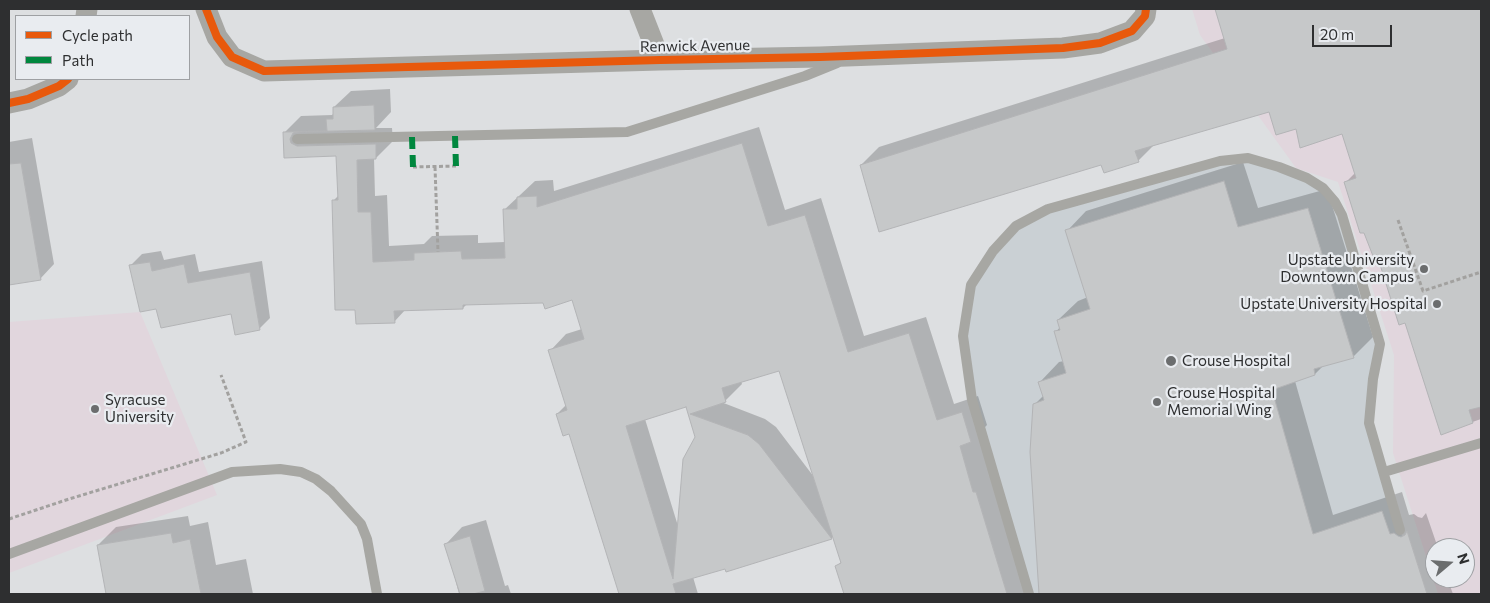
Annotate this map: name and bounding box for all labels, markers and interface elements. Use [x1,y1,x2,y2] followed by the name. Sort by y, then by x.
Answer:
[15,15,190,80] legend
[1315,15,1395,47] scale bar
[1320,25,1354,43] text: 20 m
[62,26,133,44] text: Cycle path
[640,36,750,56] street label: Renwick Avenue
[62,51,94,69] text: Path
[1280,251,1414,286] place label: Upstate University Downtown Campus
[1418,263,1430,275] marker: Upstate University Downtown Campus
[1240,295,1427,313] place label: Upstate University Hospital
[1431,298,1443,310] marker: Upstate University Hospital
[1182,352,1290,370] place label: Crouse Hospital
[1164,354,1178,368] marker: Crouse Hospital
[1167,384,1275,419] place label: Crouse Hospital Memorial Wing
[105,391,174,426] place label: Syracuse University
[1151,396,1163,408] marker: Crouse Hospital Memorial Wing
[89,403,101,415] marker: Syracuse University
[1425,538,1475,588] north arrow
[1454,551,1473,566] text: N

